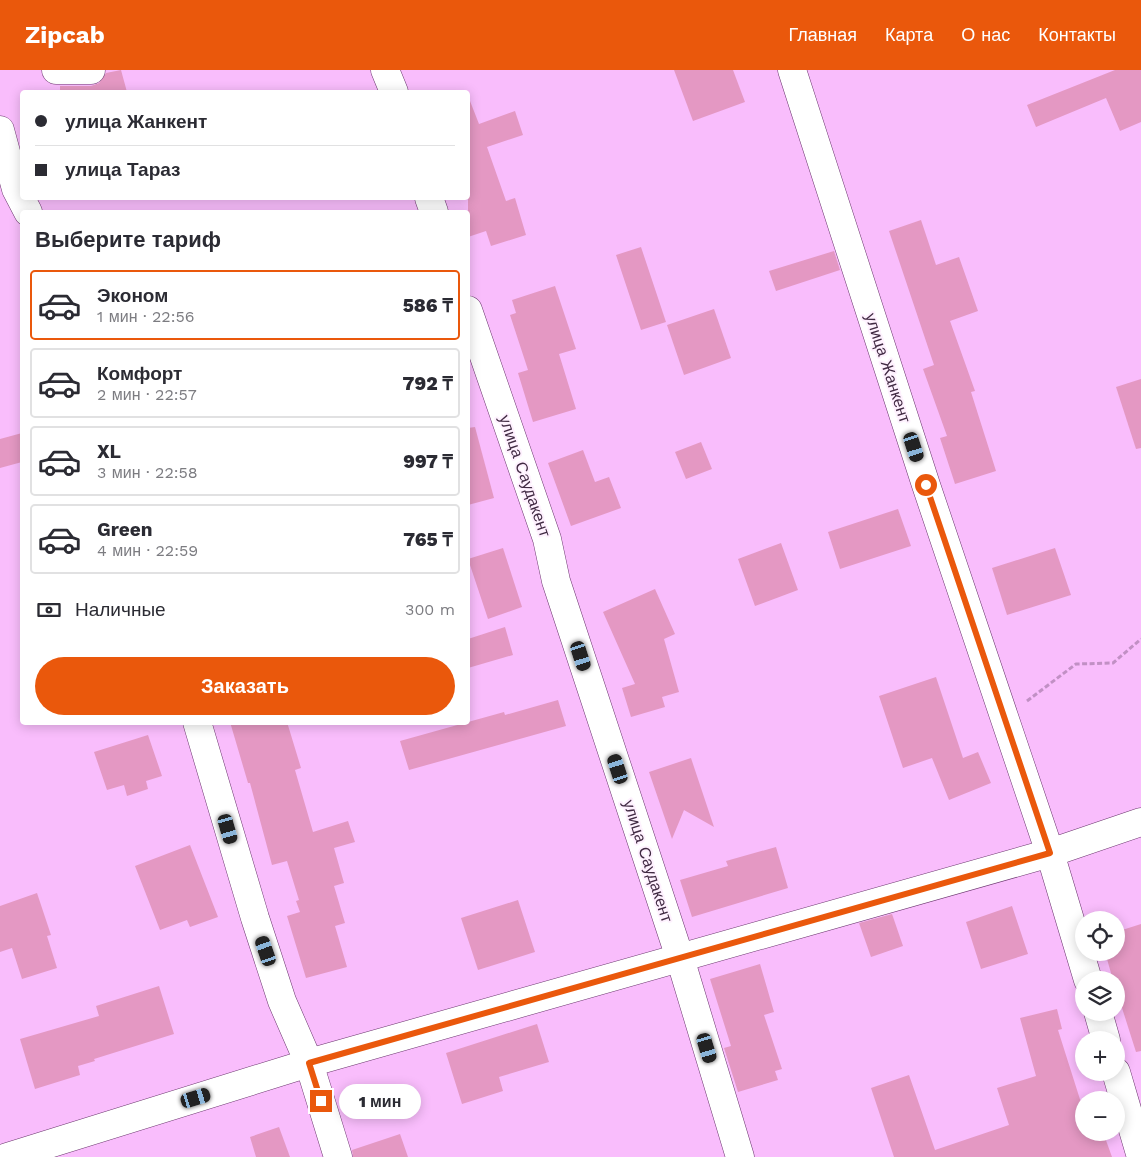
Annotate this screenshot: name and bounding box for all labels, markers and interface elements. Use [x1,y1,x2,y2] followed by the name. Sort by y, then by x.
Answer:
[25,21,105,49] text: Zipcab
[788,24,857,45] text: Главная
[885,24,933,45] text: Карта
[961,24,1010,45] text: О нас
[1038,24,1116,45] text: Контакты
[65,110,207,133] text: улица Жанкент
[65,158,181,181] text: улица Тараз
[35,227,221,252] text: Выберите тариф
[37,283,82,328] icon: car
[97,284,168,307] text: Эконом
[403,294,453,317] text: 586 ₸
[97,307,194,326] text: 1 мин · 22:56
[861,311,915,426] street label: улица Жанкент
[37,361,82,406] icon: car
[97,362,182,385] text: Комфорт
[403,372,453,395] text: 792 ₸
[97,385,197,404] text: 2 мин · 22:57
[495,412,555,540] street label: улица Саудакент
[902,430,925,464] car
[37,439,82,484] icon: car
[97,440,121,463] text: XL
[403,450,453,473] text: 997 ₸
[97,463,198,482] text: 3 мин · 22:58
[915,474,937,496] route start
[37,517,82,562] icon: car
[97,518,153,541] text: Green
[403,528,453,551] text: 765 ₸
[97,541,198,560] text: 4 мин · 22:59
[35,596,63,624] icon: cash
[75,598,166,621] text: Наличные
[405,600,455,619] text: 300 m
[569,639,592,673] car
[35,657,455,715] button: Заказать
[606,752,629,786] car
[619,797,677,925] street label: улица Саудакент
[216,813,239,845] car
[1075,911,1125,1141] map controls
[1075,911,1125,961] button: locate
[254,934,277,968] car
[1075,971,1125,1021] button: layers
[695,1031,718,1065] car
[1075,1031,1125,1081] button: +
[338,1084,421,1118] callout: 1 мин
[179,1086,212,1110] car
[310,1090,332,1112] route end
[1075,1091,1125,1141] button: −
[359,1092,401,1111] text: 1 мин

